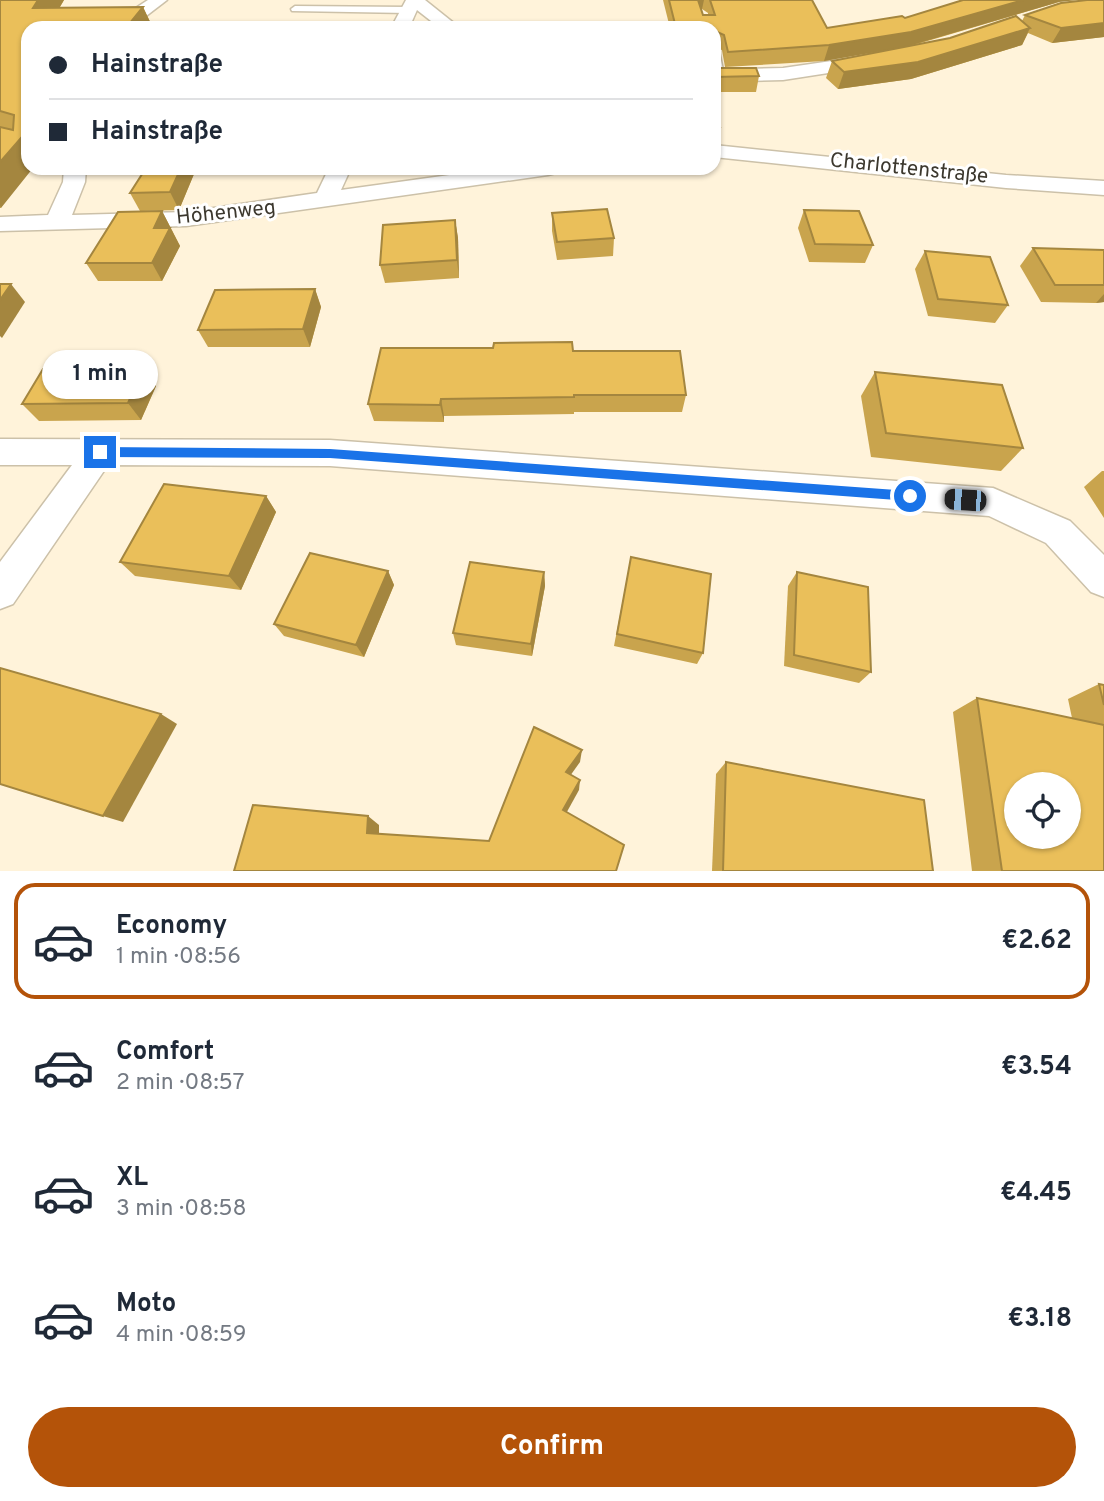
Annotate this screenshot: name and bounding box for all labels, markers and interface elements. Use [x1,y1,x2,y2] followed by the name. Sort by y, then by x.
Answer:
[91,49,223,82] text: Hainstraße
[91,116,223,149] text: Hainstraße
[829,147,989,191] street label: Charlottenstraße
[175,194,277,232] street label: Höhenweg
[42,350,158,400] callout: 1 min
[72,360,128,389] text: 1 min
[84,436,116,468] route end
[894,480,926,512] route start
[944,488,987,512] car
[1004,772,1081,849] map controls
[1004,772,1081,849] button: locate
[32,910,95,973] icon: car
[116,910,227,943] text: Economy
[1001,925,1072,958] text: €2.62
[116,943,241,972] text: 1 min · 08:56
[32,1036,95,1099] icon: car
[116,1036,214,1069] text: Comfort
[1001,1051,1072,1084] text: €3.54
[116,1069,245,1098] text: 2 min · 08:57
[32,1162,95,1225] icon: car
[116,1162,148,1195] text: XL
[1000,1177,1072,1210] text: €4.45
[116,1195,247,1224] text: 3 min · 08:58
[32,1288,95,1351] icon: car
[116,1288,176,1321] text: Moto
[1007,1303,1072,1336] text: €3.18
[116,1321,247,1350] text: 4 min · 08:59
[28,1407,1076,1487] button: Confirm

